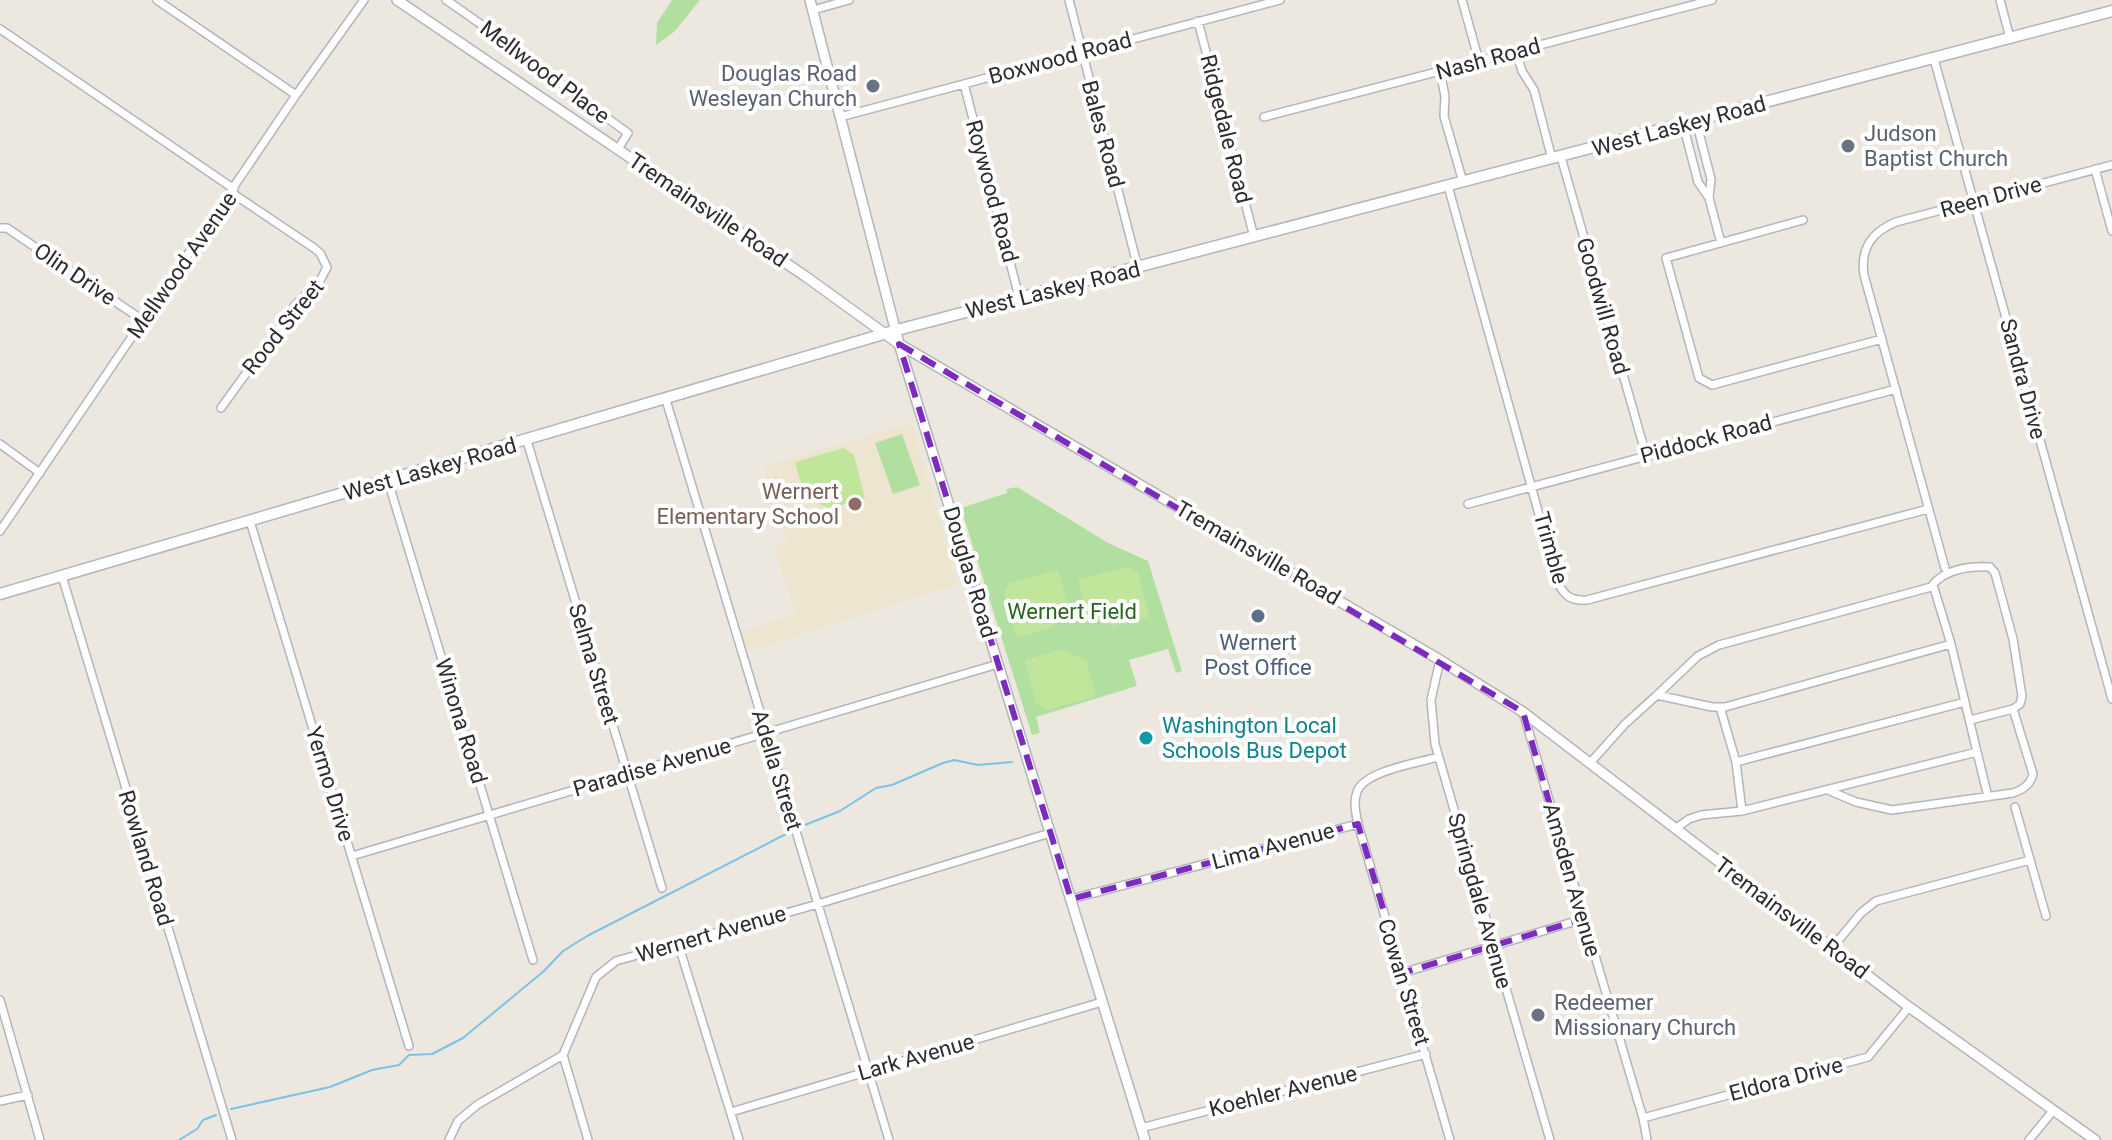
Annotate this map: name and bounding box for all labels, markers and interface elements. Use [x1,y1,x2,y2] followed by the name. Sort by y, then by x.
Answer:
[475,15,615,129] street label: Mellwood Place
[986,27,1134,89] street label: Boxwood Road
[1433,33,1543,85] street label: Nash Road
[1195,52,1257,206] street label: Ridgedale Road
[689,61,857,111] place label: Douglas Road Wesleyan Church
[864,77,882,95] marker: Douglas Road Wesleyan Church
[1077,78,1129,190] street label: Bales Road
[1589,91,1769,161] street label: West Laskey Road
[961,117,1023,265] street label: Roywood Road
[1864,121,2008,171] place label: Judson Baptist Church
[1839,137,1857,155] marker: Judson Baptist Church
[624,148,792,272] street label: Tremainsville Road
[1938,171,2044,223] street label: Reen Drive
[122,187,242,343] street label: Mellwood Avenue
[1572,235,1634,377] street label: Goodwill Road
[30,238,120,310] street label: Olin Drive
[963,256,1143,324] street label: West Laskey Road
[237,275,329,379] street label: Rood Street
[1995,316,2051,442] street label: Sandra Drive
[1637,409,1775,469] street label: Piddock Road
[341,432,519,506] street label: West Laskey Road
[657,479,839,529] place label: Wernert Elementary School
[846,495,864,513] marker: Wernert Elementary School
[1171,496,1345,610] street label: Tremainsville Road
[938,503,1002,641] street label: Douglas Road
[1529,509,1573,587] street label: Trimble
[1007,599,1137,624] park label: Wernert Field
[564,601,624,727] street label: Selma Street
[1249,607,1267,625] marker: Wernert Post Office
[1204,630,1312,680] place label: Wernert Post Office
[430,655,492,787] street label: Winona Road
[747,707,807,833] street label: Adella Street
[1162,713,1347,763] place label: Washington Local Schools Bus Depot
[301,724,359,844] street label: Yermo Drive
[1137,729,1155,747] marker: Washington Local Schools Bus Depot
[570,733,734,801] street label: Paradise Avenue
[114,787,178,929] street label: Rowland Road
[1538,800,1606,960] street label: Amsden Avenue
[1443,810,1517,992] street label: Springdale Avenue
[1209,818,1337,874] street label: Lima Avenue
[1710,852,1874,984] street label: Tremainsville Road
[633,901,789,967] street label: Wernert Avenue
[1373,916,1435,1048] street label: Cowan Street
[1554,990,1736,1040] place label: Redeemer Missionary Church
[1529,1006,1547,1024] marker: Redeemer Missionary Church
[855,1028,977,1086] street label: Lark Avenue
[1726,1052,1846,1106] street label: Eldora Drive
[1206,1061,1360,1121] street label: Koehler Avenue

